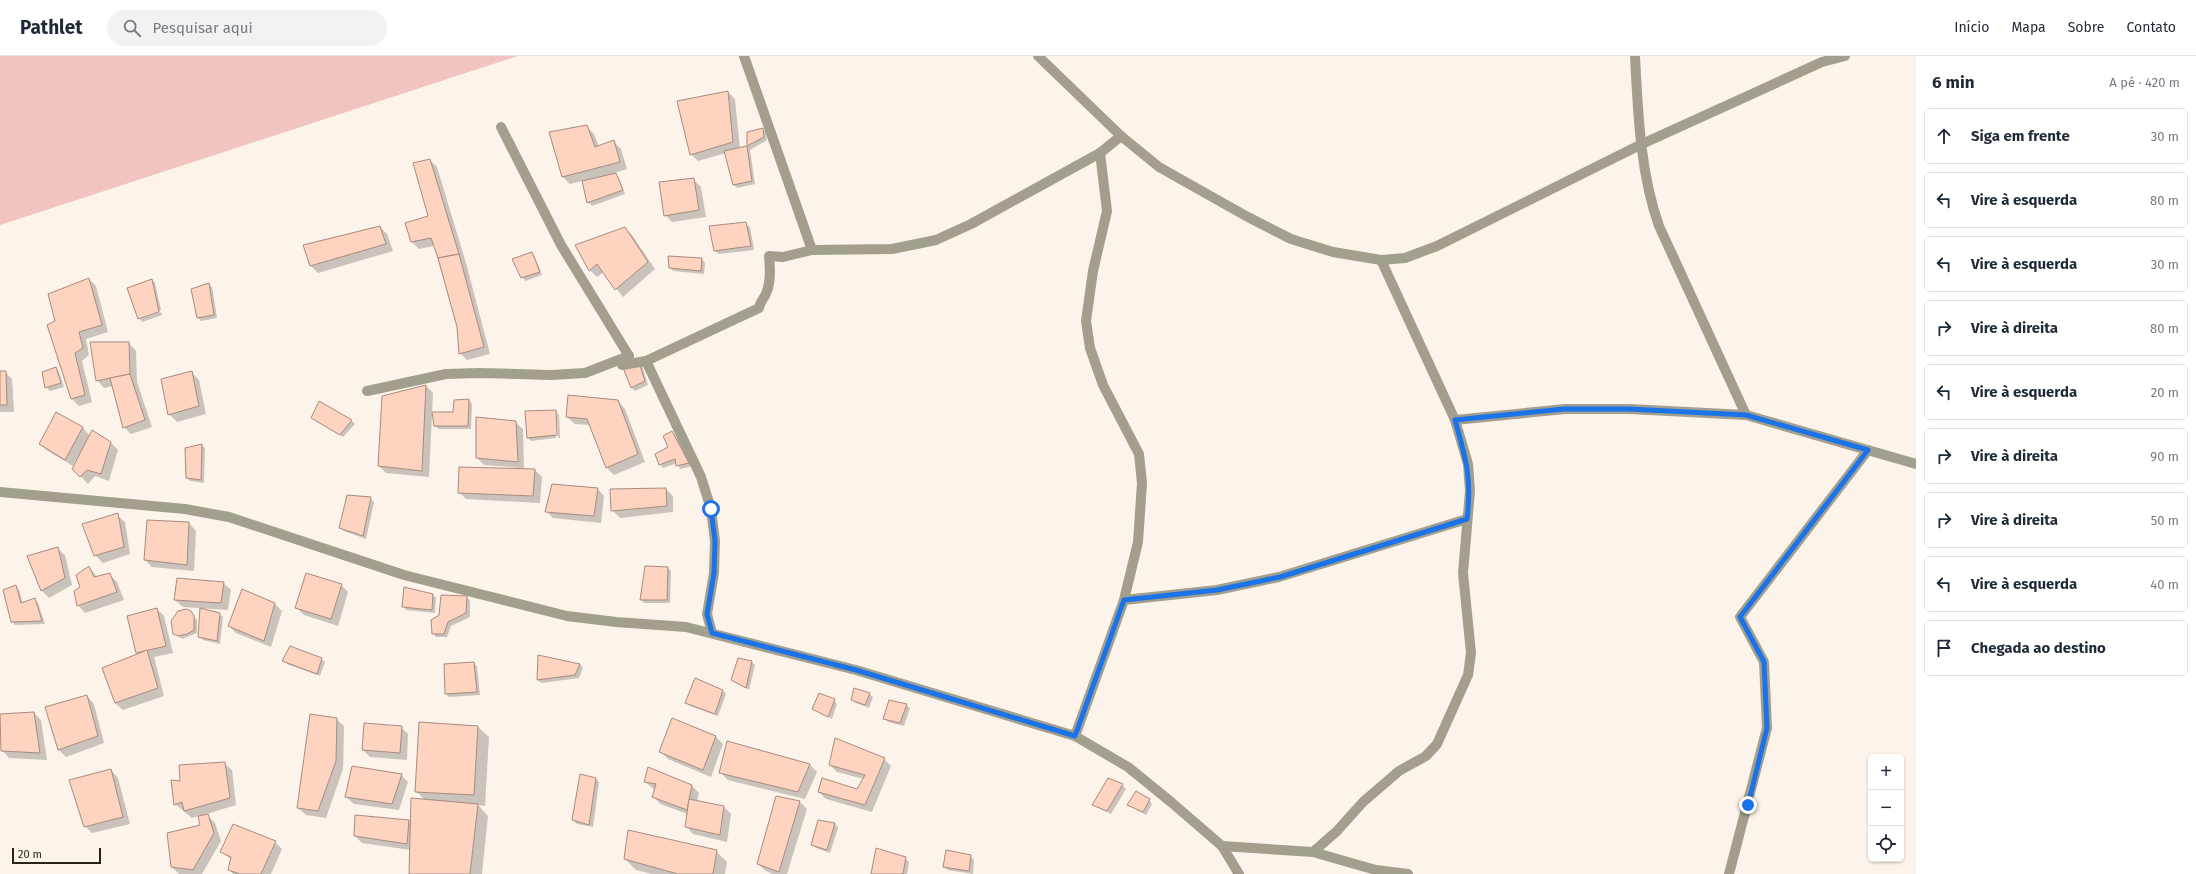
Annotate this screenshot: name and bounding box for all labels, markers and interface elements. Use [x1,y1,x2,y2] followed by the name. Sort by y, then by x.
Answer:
[107,10,387,46] search box
[20,16,83,39] text: Pathlet
[121,17,143,39] icon: search
[153,19,253,37] text: Pesquisar aqui
[1954,19,1989,36] text: Início
[2011,19,2046,36] text: Mapa
[2068,19,2104,36] text: Sobre
[2126,19,2176,36] text: Contato
[1932,72,1975,93] text: 6 min
[2109,75,2180,90] text: A pé · 420 m
[1933,125,1955,147] icon: ahead
[1971,127,2070,145] text: Siga em frente
[2151,129,2179,144] text: 30 m
[1933,189,1955,211] icon: left
[1971,191,2077,209] text: Vire à esquerda
[2150,193,2179,208] text: 80 m
[1933,253,1955,275] icon: left
[1971,255,2077,273] text: Vire à esquerda
[2151,257,2179,272] text: 30 m
[1933,317,1955,339] icon: right
[1971,319,2058,337] text: Vire à direita
[2150,321,2179,336] text: 80 m
[1933,381,1955,403] icon: left
[1971,383,2077,401] text: Vire à esquerda
[2151,385,2179,400] text: 20 m
[1933,445,1955,467] icon: right
[1971,447,2058,465] text: Vire à direita
[2150,449,2179,464] text: 90 m
[702,500,720,518] route start
[1933,509,1955,531] icon: right
[1971,511,2058,529] text: Vire à direita
[2151,513,2179,528] text: 50 m
[1933,573,1955,595] icon: left
[1971,575,2077,593] text: Vire à esquerda
[2150,577,2179,592] text: 40 m
[1933,637,1955,659] icon: arrive
[1971,639,2106,657] text: Chegada ao destino
[1868,754,1904,862] map controls
[1868,754,1904,790] button: +
[1868,790,1904,826] button: −
[1739,796,1757,814] route end
[1868,826,1904,862] button: locate
[12,846,101,865] scale bar
[18,848,42,861] text: 20 m

